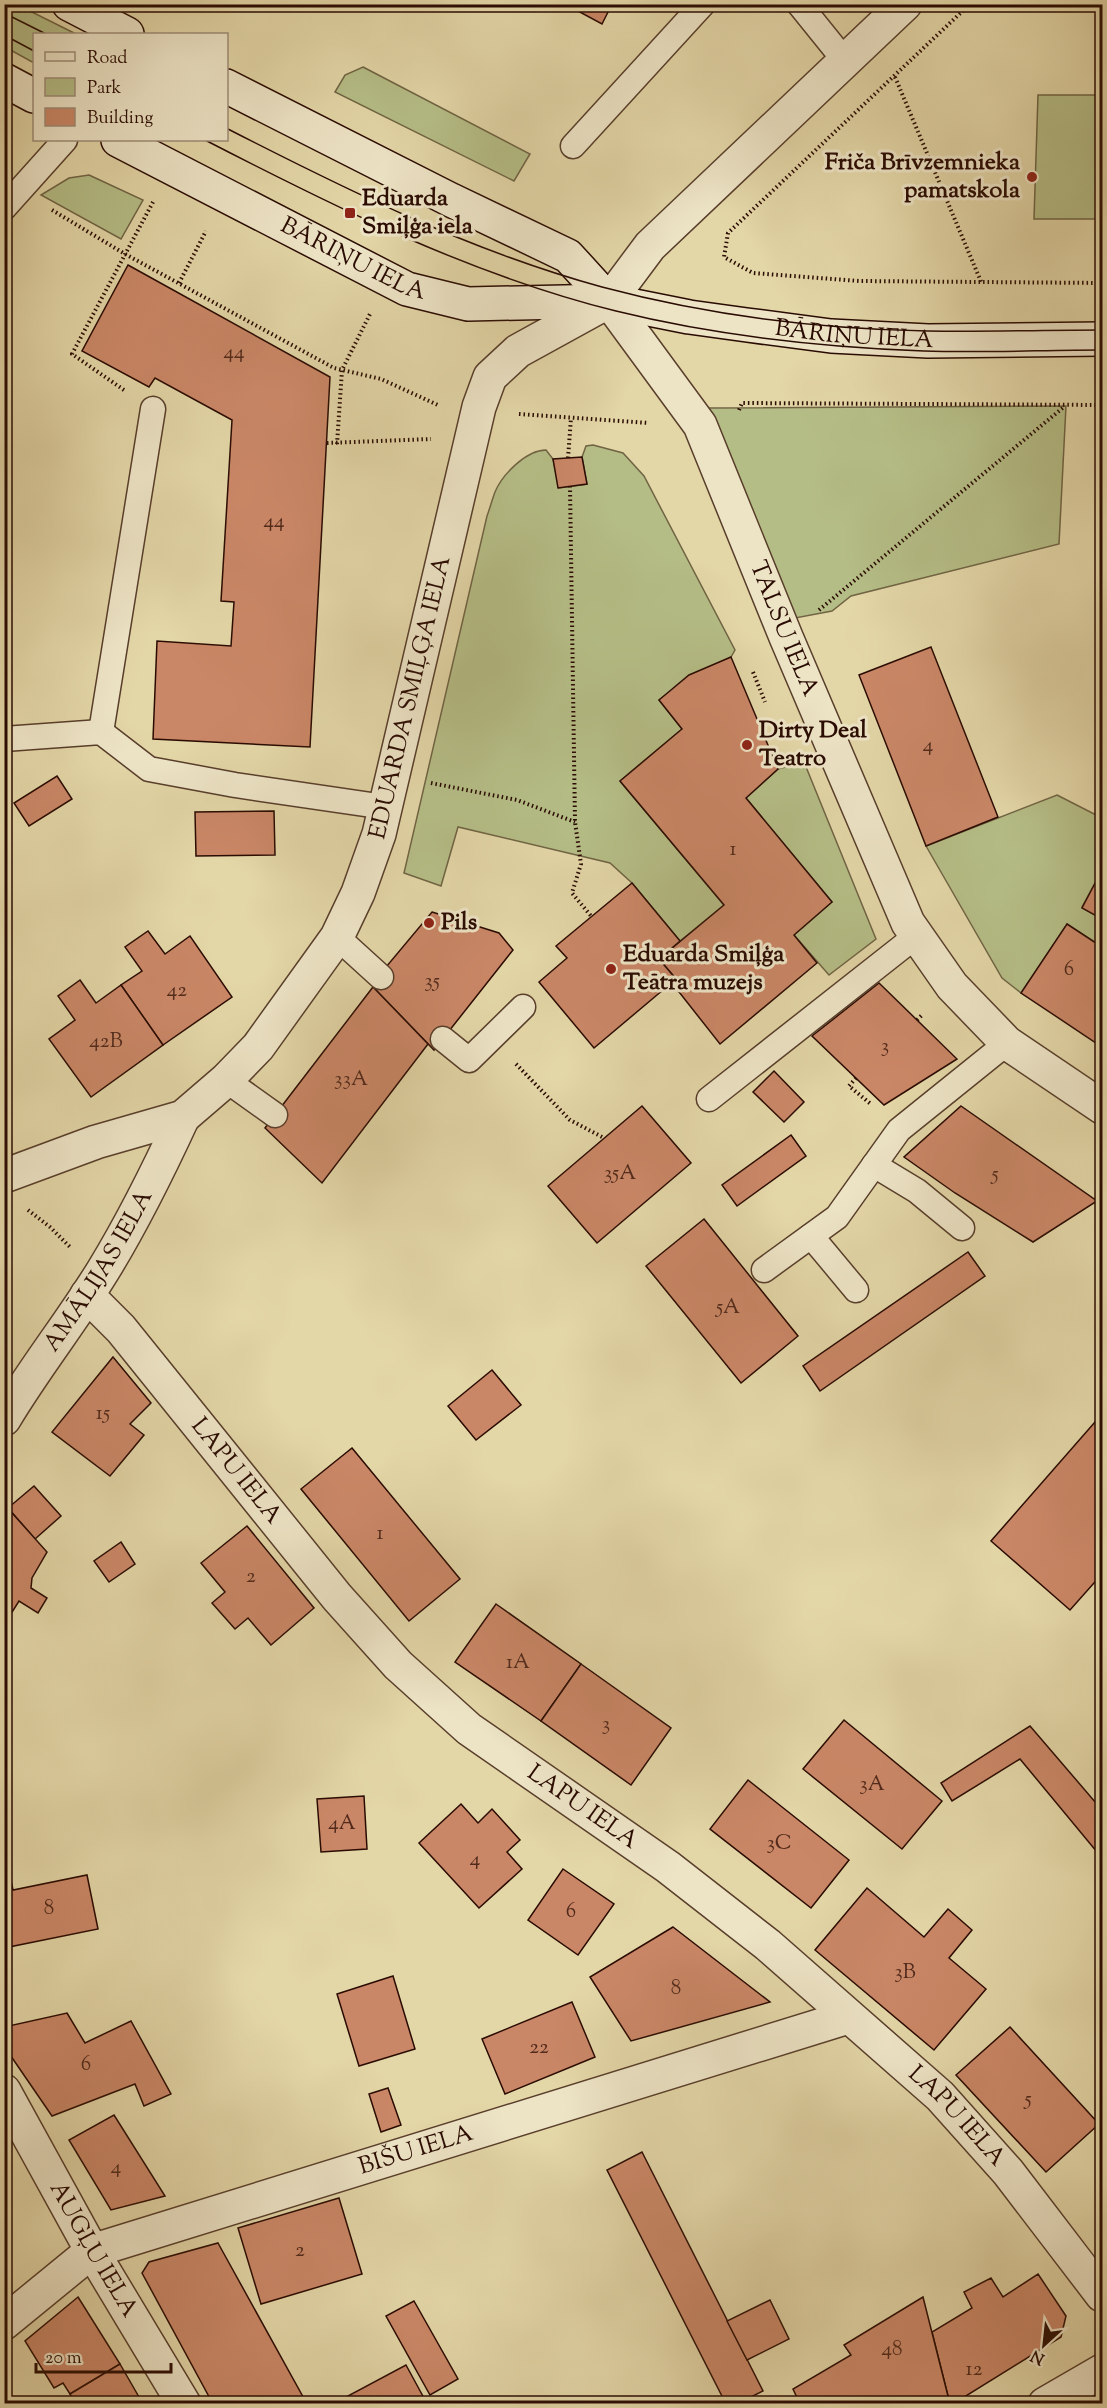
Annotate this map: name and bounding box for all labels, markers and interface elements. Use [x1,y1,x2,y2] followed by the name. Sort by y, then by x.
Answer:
[33,33,228,141] legend
[87,46,127,72] text: Road
[87,76,122,102] text: Park
[87,106,153,132] text: Building
[825,146,1021,208] place label: Friča Brīvzemnieka pamatskola
[1025,170,1039,184] marker: Friča Brīvzemnieka pamatskola
[362,182,474,244] place label: Eduarda Smiļģa iela
[343,206,357,220] marker: Eduarda Smiļģa iela
[274,209,429,310] street label: BĀRIŅU IELA
[773,312,935,358] street label: BĀRIŅU IELA
[223,338,245,368] house number: 44
[263,507,285,537] house number: 44
[361,552,461,843] street label: EDUARDA SMIĻĢA IELA
[740,556,827,703] street label: TALSU IELA
[759,714,867,776] place label: Dirty Deal Teatro
[923,731,933,761] house number: 4
[740,738,754,752] marker: Dirty Deal Teatro
[729,835,737,865] house number: 1
[441,906,477,940] place label: Pils
[422,916,436,930] marker: Pils
[623,938,785,1000] place label: Eduarda Smiļģa Teātra muzejs
[1064,955,1074,985] house number: 6
[604,962,618,976] marker: Eduarda Smiļģa Teātra muzejs
[424,967,440,997] house number: 35
[167,976,187,1006] house number: 42
[89,1027,123,1057] house number: 42B
[881,1032,889,1062] house number: 3
[334,1065,368,1095] house number: 33A
[604,1159,636,1189] house number: 35A
[990,1160,999,1190] house number: 5
[36,1184,162,1359] street label: AMĀLIJAS IELA
[715,1293,740,1323] house number: 5A
[96,1399,110,1429] house number: 15
[182,1411,290,1533] street label: LAPU IELA
[376,1519,384,1549] house number: 1
[246,1562,256,1592] house number: 2
[506,1648,530,1678] house number: 1A
[602,1710,610,1740] house number: 3
[520,1757,645,1858] street label: LAPU IELA
[859,1770,885,1800] house number: 3A
[328,1809,356,1839] house number: 4A
[766,1829,792,1859] house number: 3C
[470,1845,480,1875] house number: 4
[44,1894,54,1924] house number: 8
[566,1897,576,1927] house number: 6
[894,1958,916,1988] house number: 3B
[671,1974,681,2004] house number: 8
[529,2033,549,2063] house number: 22
[81,2050,91,2080] house number: 6
[900,2058,1013,2175] street label: LAPU IELA
[1023,2085,1032,2115] house number: 5
[355,2117,478,2184] street label: BIŠU IELA
[111,2153,121,2183] house number: 4
[40,2176,146,2325] street label: AUGĻU IELA
[295,2236,305,2266] house number: 2
[1014,2315,1074,2375] north arrow
[881,2335,903,2365] house number: 48
[36,2336,171,2374] scale bar
[1027,2343,1049,2369] text: N
[45,2346,82,2372] text: 20 m
[966,2355,983,2385] house number: 12

